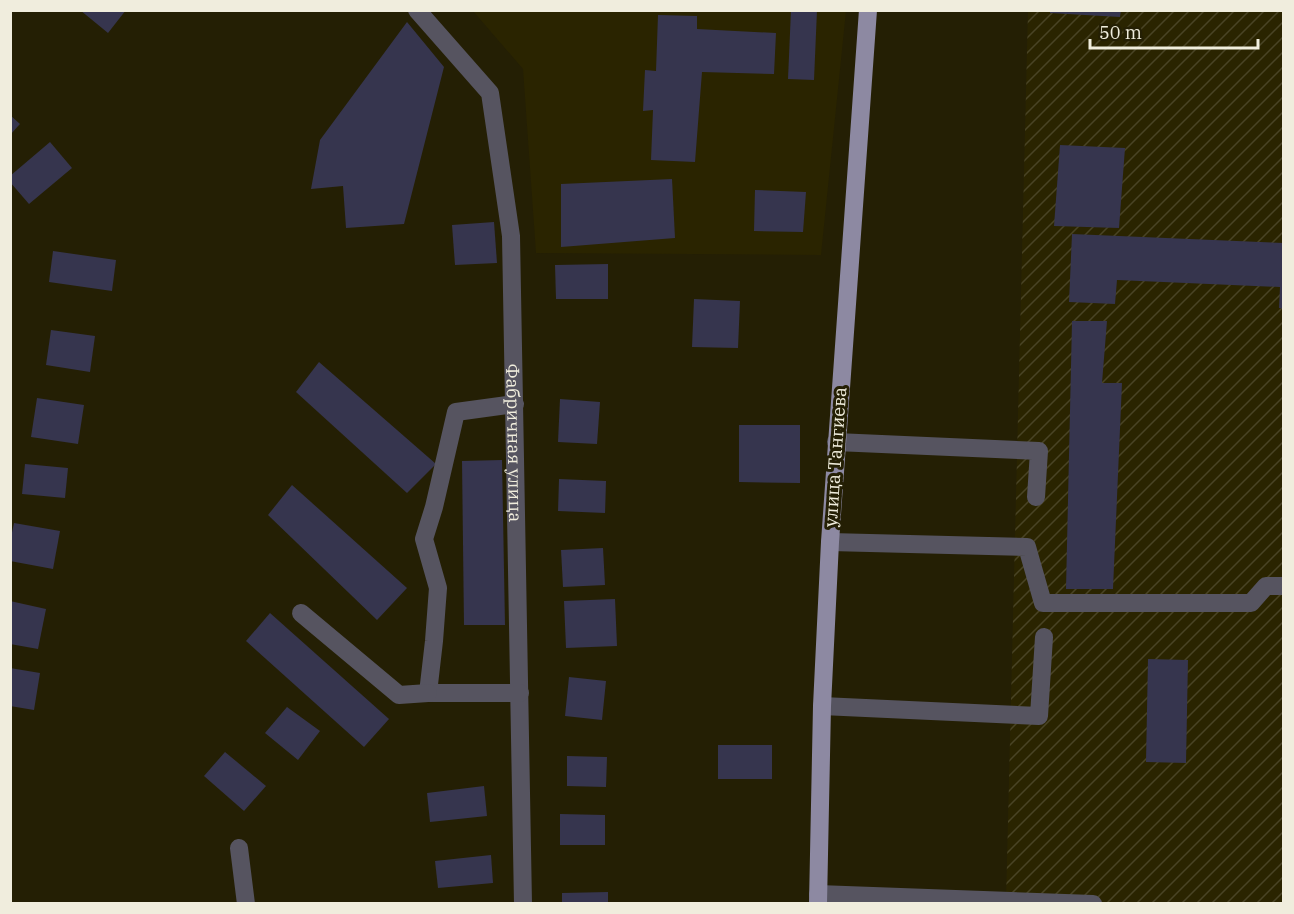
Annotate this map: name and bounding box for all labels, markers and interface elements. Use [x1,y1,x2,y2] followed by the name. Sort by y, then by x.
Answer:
[1090,12,1258,50] scale bar
[1099,21,1142,44] text: 50 m
[502,364,528,522] street label: Фабричная улица
[819,386,851,528] street label: улица Тангиева

